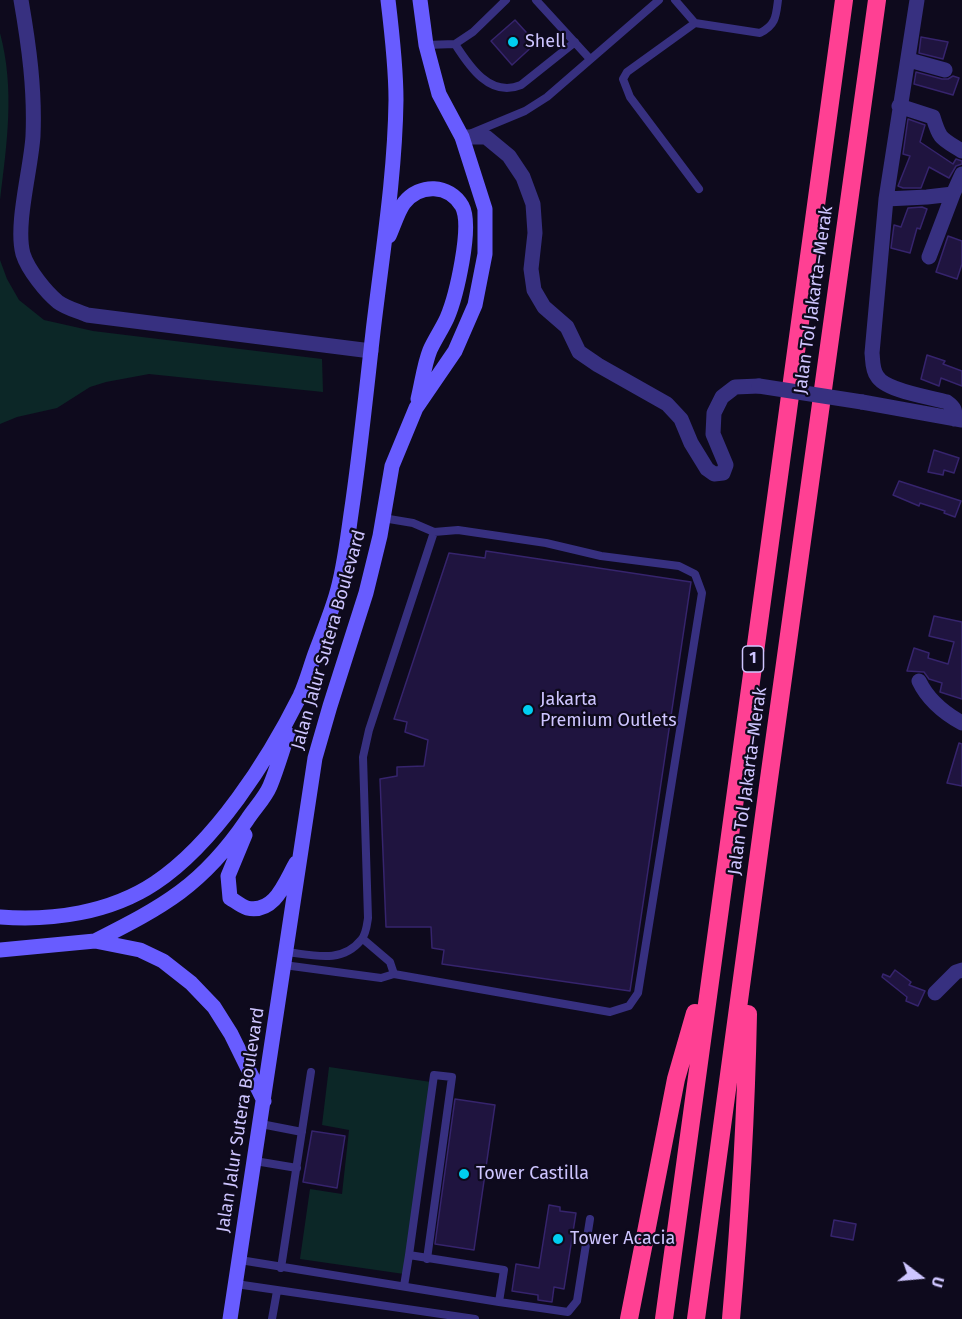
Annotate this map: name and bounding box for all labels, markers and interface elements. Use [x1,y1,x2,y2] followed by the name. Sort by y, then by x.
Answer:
[525,31,566,53] place label: Shell
[506,35,520,49] marker: Shell
[790,205,838,395] street label: Jalan Tol Jakarta–Merak
[287,528,371,752] street label: Jalan Jalur Sutera Boulevard
[742,646,764,672] road number: 1
[724,686,772,876] street label: Jalan Tol Jakarta–Merak
[540,689,677,732] place label: Jakarta Premium Outlets
[521,703,535,717] marker: Jakarta Premium Outlets
[213,1006,269,1234] street label: Jalan Jalur Sutera Boulevard
[476,1163,589,1185] place label: Tower Castilla
[457,1167,471,1181] marker: Tower Castilla
[570,1228,675,1250] place label: Tower Acacia
[551,1232,565,1246] marker: Tower Acacia
[890,1247,950,1307] north arrow
[927,1274,948,1290] text: U

